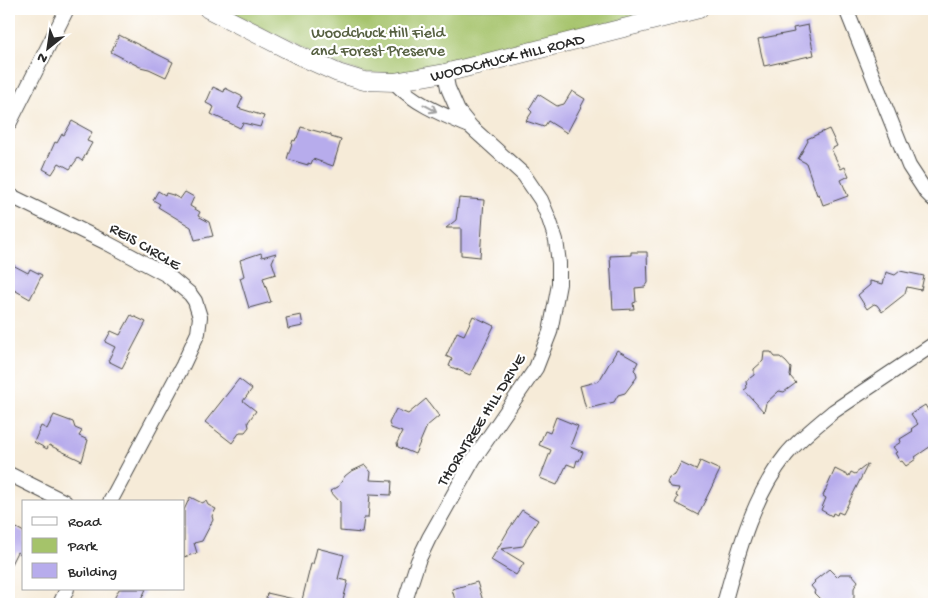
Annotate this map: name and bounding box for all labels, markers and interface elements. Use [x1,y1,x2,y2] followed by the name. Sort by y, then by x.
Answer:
[22,22,72,72] north arrow
[311,25,446,62] park label: Woodchuck Hill Field and Forest Preserve
[429,31,587,88] street label: WOODCHUCK HILL ROAD
[35,47,51,67] text: N
[422,104,437,113] one-way arrow
[105,220,184,276] street label: REIS CIRCLE
[434,350,532,491] street label: THORNTREE HILL DRIVE
[22,500,185,590] legend
[68,514,102,532] text: Road
[67,538,98,556] text: Park
[67,564,117,582] text: Building

